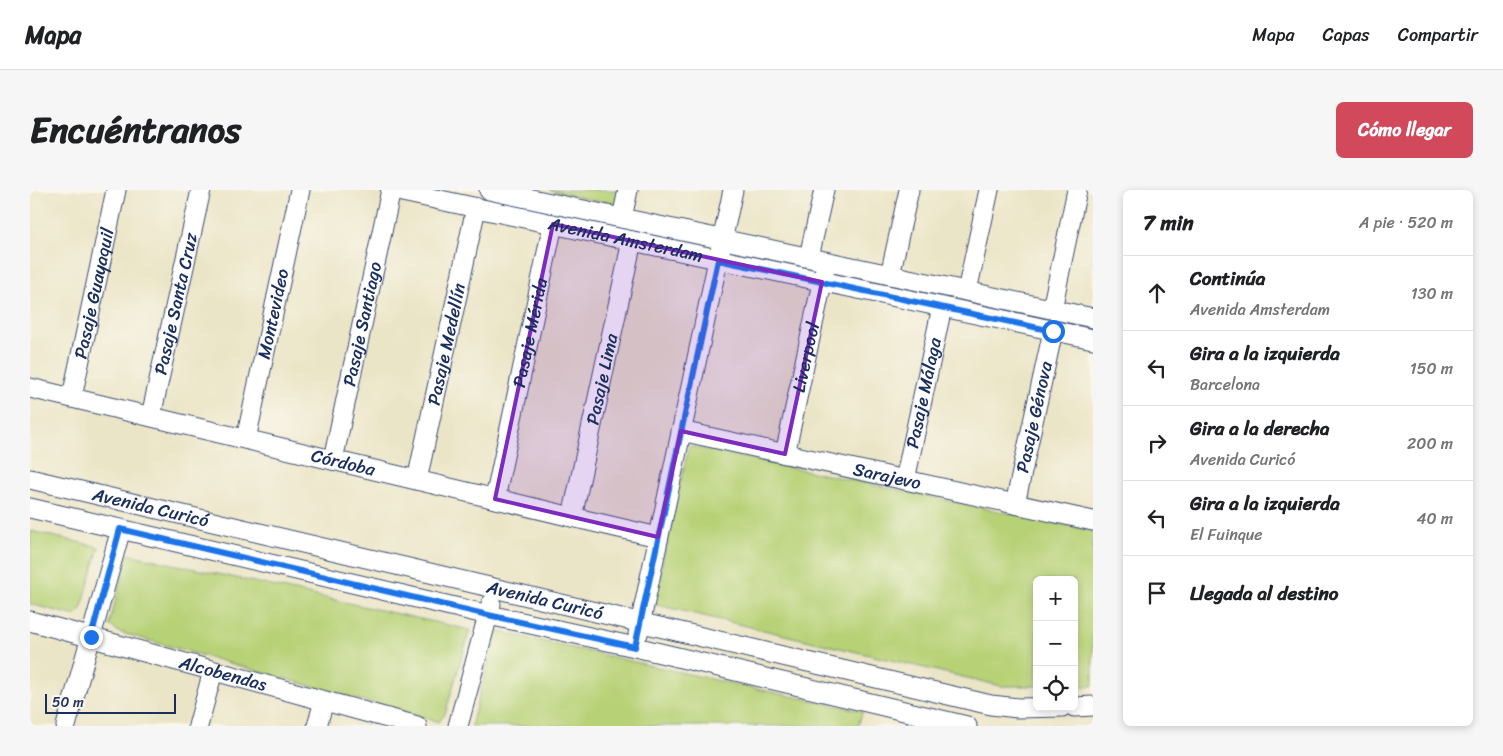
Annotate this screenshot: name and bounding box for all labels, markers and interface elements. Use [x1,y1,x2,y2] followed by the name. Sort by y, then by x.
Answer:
[25,14,81,56] text: Mapa
[1252,19,1295,51] text: Mapa
[1323,19,1370,51] text: Capas
[1398,19,1478,51] text: Compartir
[30,99,241,161] text: Encuéntranos
[1336,102,1473,158] button: Cómo llegar
[1143,204,1194,242] text: 7 min
[544,207,706,272] street label: Avenida Amsterdam
[1359,208,1453,237] text: A pie · 520 m
[65,224,124,362] street label: Pasaje Guayaquil
[145,229,207,378] street label: Pasaje Santa Cruz
[333,259,391,389] street label: Pasaje Santiago
[1190,262,1265,295] text: Continúa
[248,266,299,362] street label: Montevideo
[503,274,557,390] street label: Pasaje Mérida
[1143,279,1171,307] icon: ahead
[1411,279,1453,308] text: 130 m
[418,280,475,408] street label: Pasaje Medellín
[1190,295,1330,324] text: Avenida Amsterdam
[783,318,829,395] street label: Liverpool
[1042,320,1065,343] route start
[576,330,628,428] street label: Pasaje Lima
[896,334,951,451] street label: Pasaje Málaga
[1190,337,1340,370] text: Gira a la izquierda
[1143,354,1171,382] icon: left
[1410,354,1453,383] text: 150 m
[1006,357,1062,476] street label: Pasaje Génova
[1190,370,1260,399] text: Barcelona
[1190,412,1329,445] text: Gira a la derecha
[1143,429,1171,457] icon: right
[1407,429,1453,458] text: 200 m
[308,439,380,486] street label: Córdoba
[1190,445,1295,474] text: Avenida Curicó
[850,453,924,499] street label: Sarajevo
[88,478,213,537] street label: Avenida Curicó
[1190,487,1340,520] text: Gira a la izquierda
[1143,504,1171,532] icon: left
[1416,504,1453,533] text: 40 m
[1190,520,1263,549] text: El Fuinque
[483,571,607,629] street label: Avenida Curicó
[1033,576,1078,711] map controls
[1033,576,1078,621] button: +
[1190,577,1339,610] text: Llegada al destino
[1143,579,1171,607] icon: arrive
[1033,621,1078,666] button: −
[80,626,103,649] route end
[175,646,271,701] street label: Alcobendas
[1033,666,1078,711] button: locate
[52,690,84,715] text: 50 m
[45,691,176,714] scale bar

